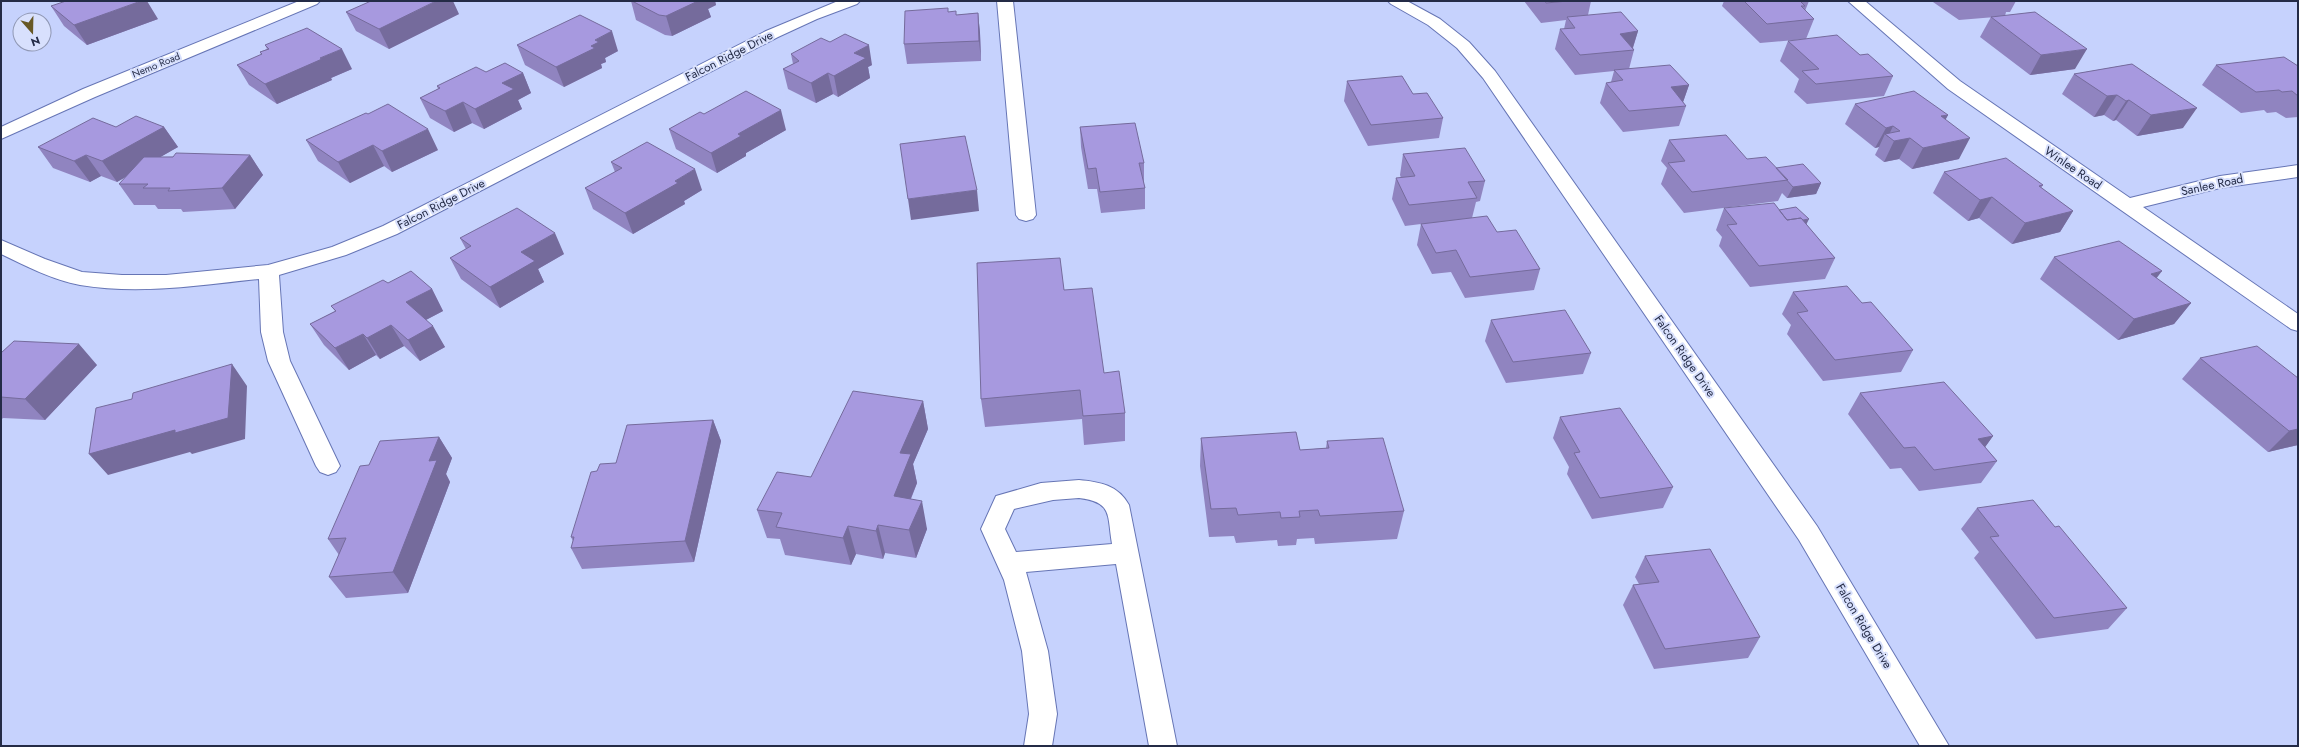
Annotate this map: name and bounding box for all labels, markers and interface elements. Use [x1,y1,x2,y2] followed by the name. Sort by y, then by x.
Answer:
[12,12,52,52] north arrow
[682,26,776,86] street label: Falcon Ridge Drive
[29,32,42,50] text: N
[130,49,182,81] street label: Nemo Road
[2041,142,2105,194] street label: Winlee Road
[2179,170,2245,200] street label: Sanlee Road
[394,174,488,234] street label: Falcon Ridge Drive
[1650,311,1720,401] street label: Falcon Ridge Drive
[1831,580,1897,672] street label: Falcon Ridge Drive

